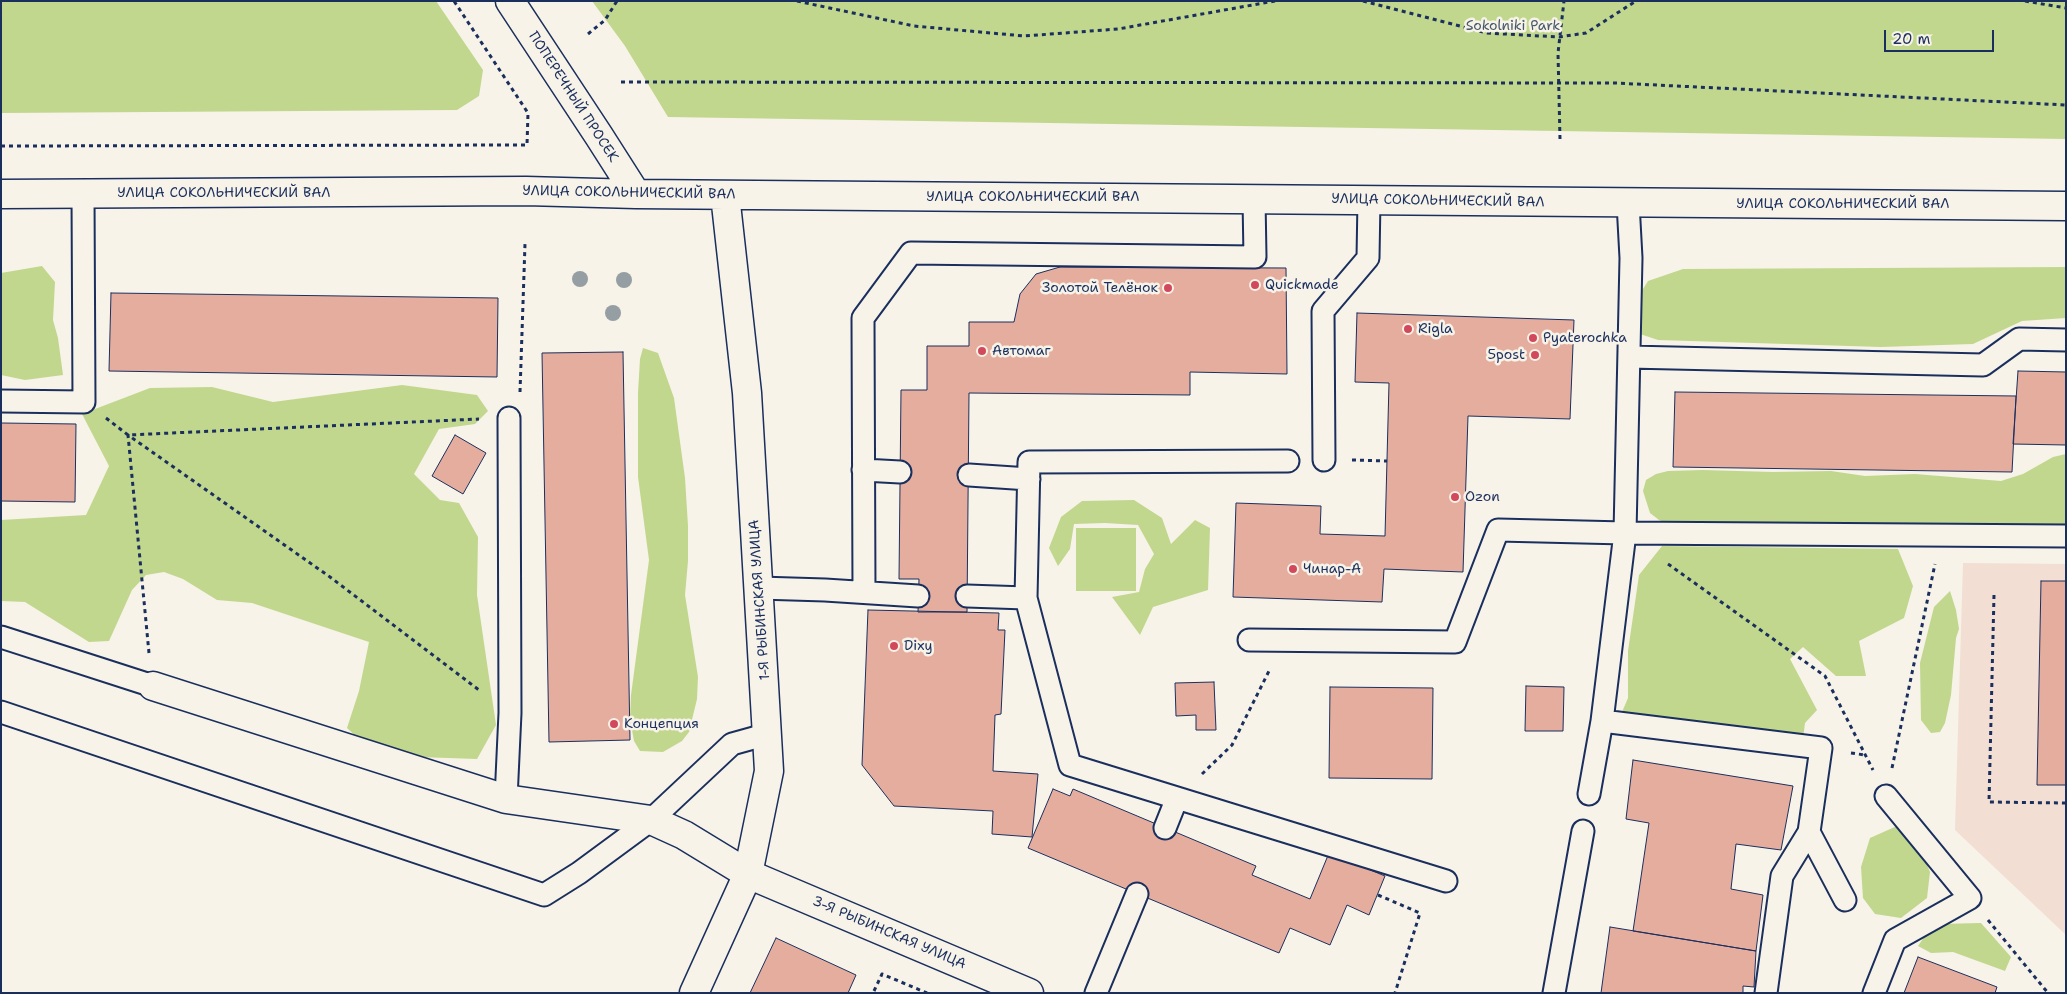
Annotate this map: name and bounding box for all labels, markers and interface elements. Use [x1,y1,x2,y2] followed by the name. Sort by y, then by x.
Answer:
[1466,18,1560,34] park label: Sokolniki Park
[1887,20,1997,52] scale bar
[524,29,622,165] street label: ПОПЕРЕЧНЫЙ ПРОСЕК
[1892,29,1931,49] text: 20 m
[522,183,736,203] street label: УЛИЦА СОКОЛЬНИЧЕСКИЙ ВАЛ
[117,185,331,201] street label: УЛИЦА СОКОЛЬНИЧЕСКИЙ ВАЛ
[926,189,1140,205] street label: УЛИЦА СОКОЛЬНИЧЕСКИЙ ВАЛ
[1331,191,1545,211] street label: УЛИЦА СОКОЛЬНИЧЕСКИЙ ВАЛ
[1736,196,1950,212] street label: УЛИЦА СОКОЛЬНИЧЕСКИЙ ВАЛ
[1265,277,1339,293] place label: Quickmade
[1249,279,1261,291] marker: Quickmade
[1042,280,1158,296] place label: Золотой Телёнок
[1162,282,1174,294] marker: Золотой Телёнок
[1418,321,1453,337] place label: Rigla
[1402,323,1414,335] marker: Rigla
[1543,330,1627,346] place label: Pyaterochka
[1527,332,1539,344] marker: Pyaterochka
[992,343,1051,359] place label: Автомаг
[976,345,988,357] marker: Автомаг
[1487,347,1525,363] place label: 5post
[1529,349,1541,361] marker: 5post
[1465,489,1500,505] place label: Ozon
[1449,491,1461,503] marker: Ozon
[746,519,774,681] street label: 1-Я РЫБИНСКАЯ УЛИЦА
[1303,561,1361,577] place label: Чинар-А
[1287,563,1299,575] marker: Чинар-А
[904,638,933,654] place label: Dixy
[888,640,900,652] marker: Dixy
[624,716,699,732] place label: Концепция
[608,718,620,730] marker: Концепция
[810,893,968,973] street label: 3-Я РЫБИНСКАЯ УЛИЦА

